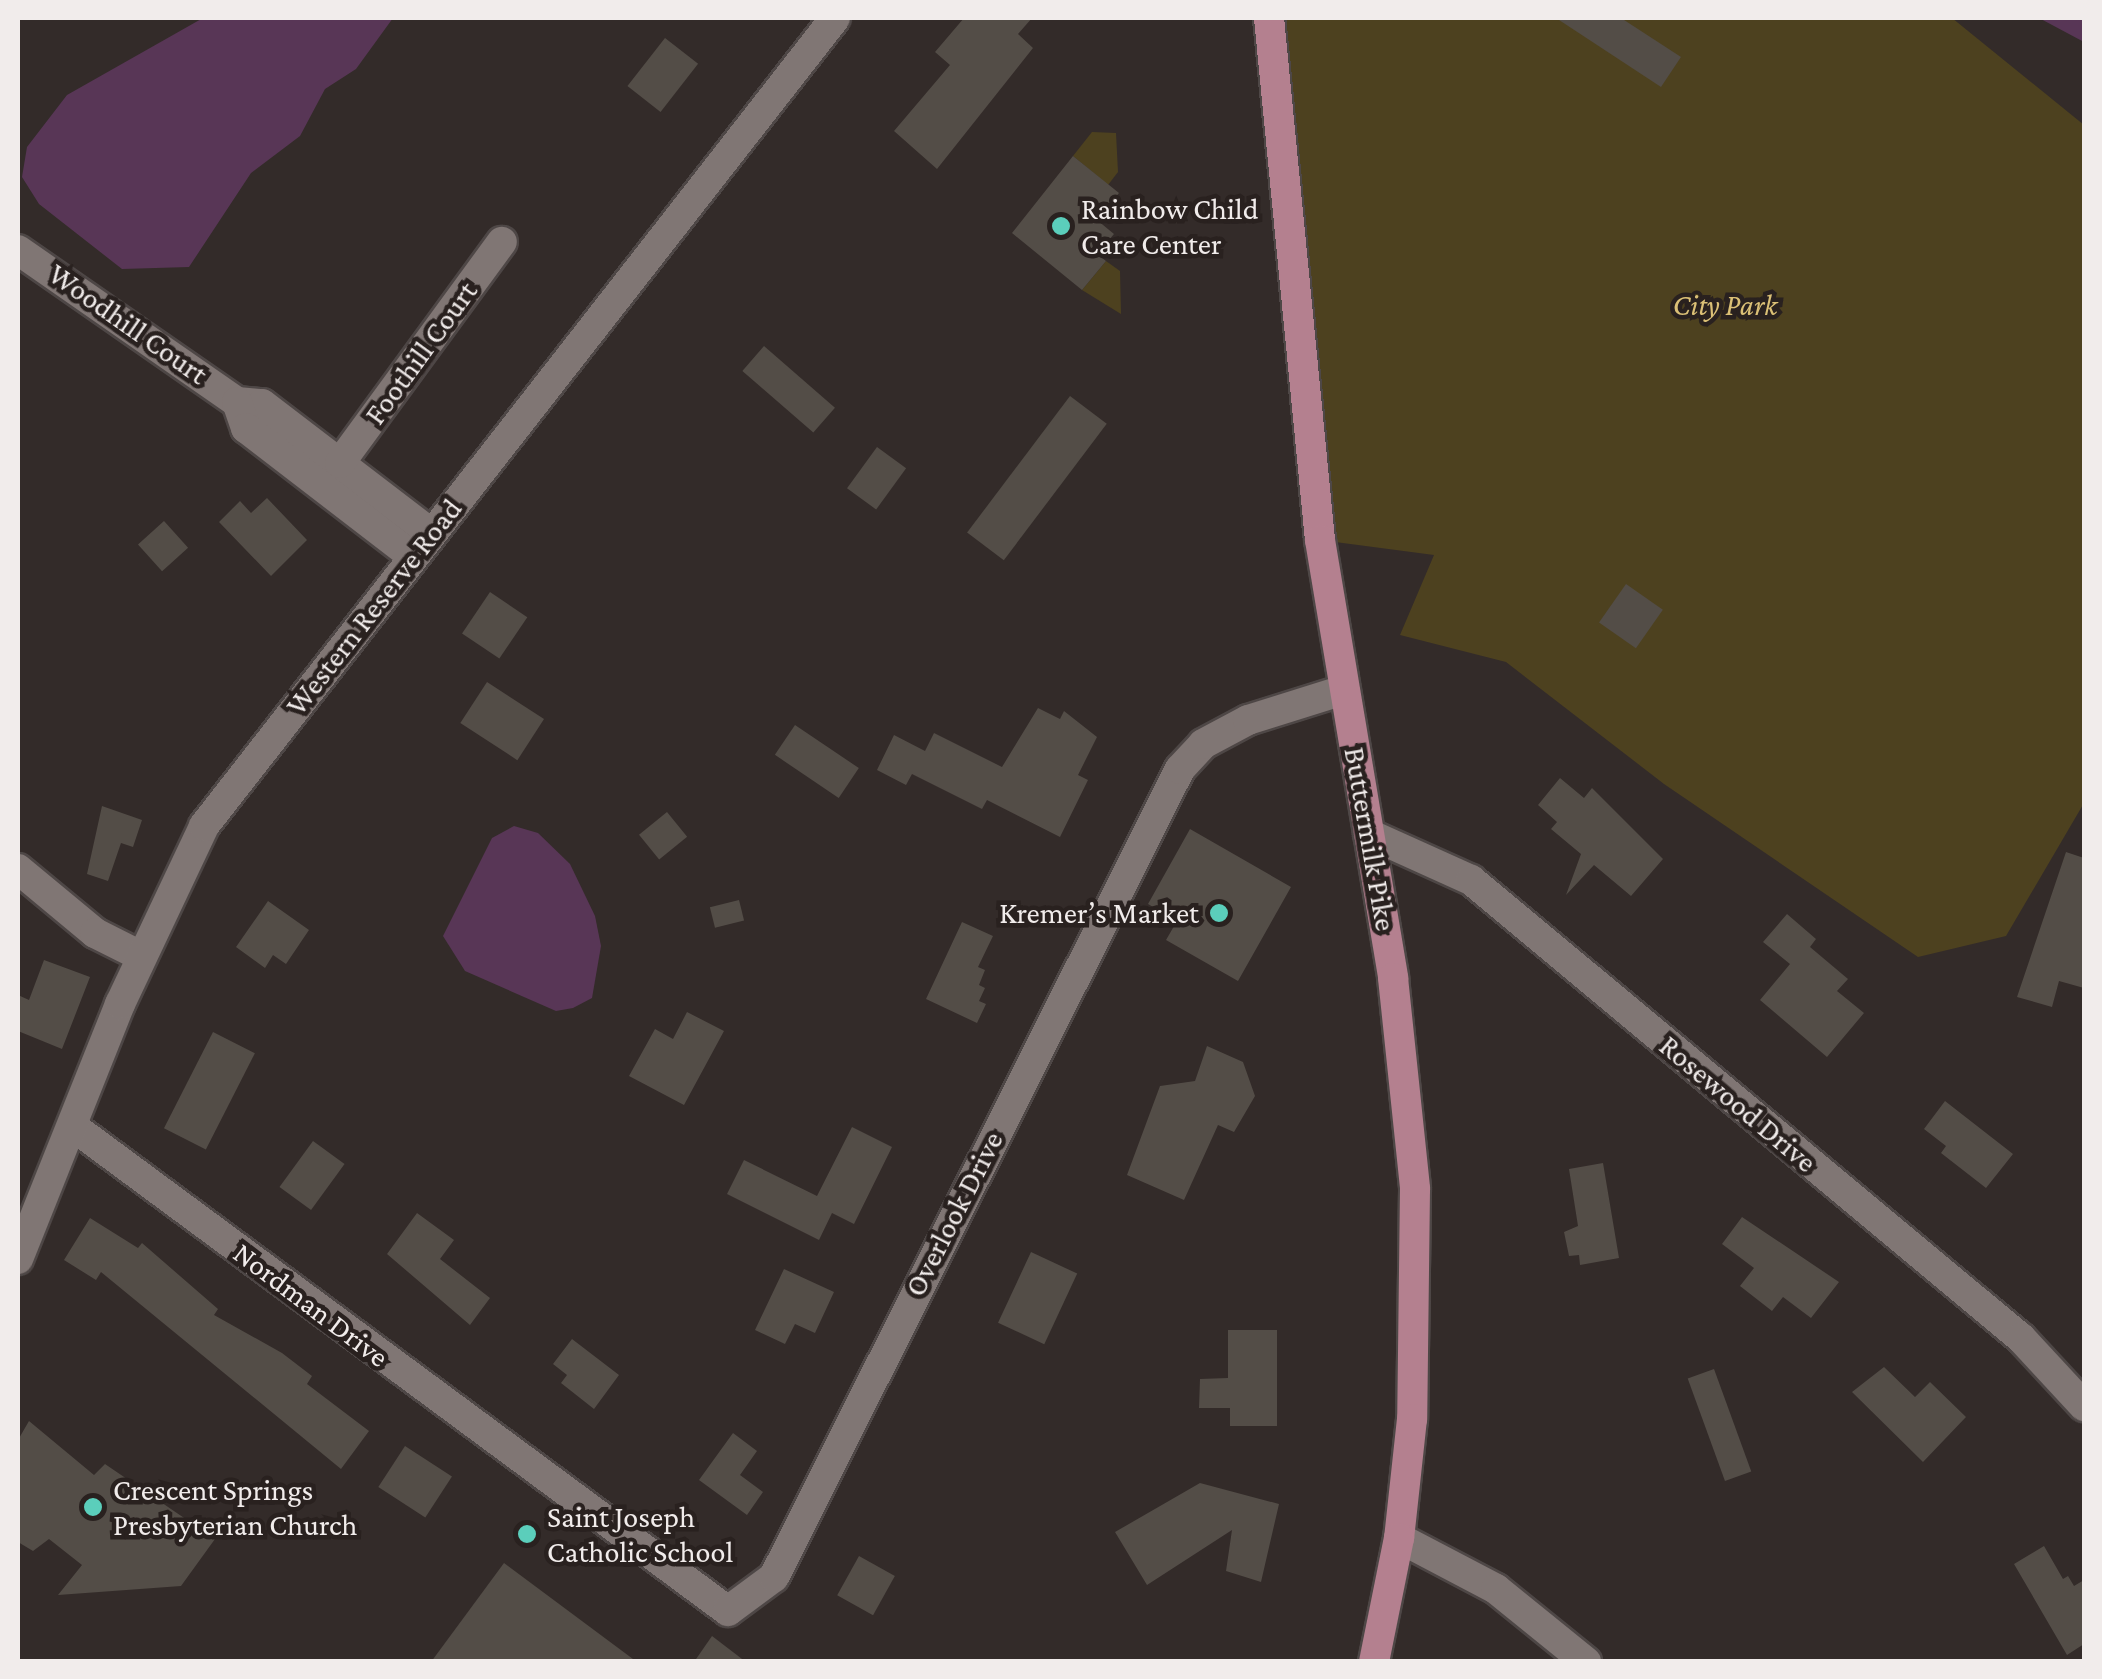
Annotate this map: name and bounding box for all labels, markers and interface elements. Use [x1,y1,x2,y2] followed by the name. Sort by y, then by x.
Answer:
[1081,191,1259,262] place label: Rainbow Child Care Center
[1050,215,1072,237] marker: Rainbow Child Care Center
[41,256,215,392] street label: Woodhill Court
[357,274,485,432] street label: Foothill Court
[1673,287,1777,323] park label: City Park
[278,492,470,722] street label: Western Reserve Road
[1336,744,1404,934] street label: Buttermilk Pike
[999,895,1199,931] place label: Kremer’s Market
[1208,902,1230,924] marker: Kremer’s Market
[1652,1028,1824,1180] street label: Rosewood Drive
[897,1126,1011,1302] street label: Overlook Drive
[226,1235,396,1375] street label: Nordman Drive
[113,1472,357,1542] place label: Crescent Springs Presbyterian Church
[82,1496,104,1518] marker: Crescent Springs Presbyterian Church
[547,1499,733,1570] place label: Saint Joseph Catholic School
[516,1523,538,1545] marker: Saint Joseph Catholic School

